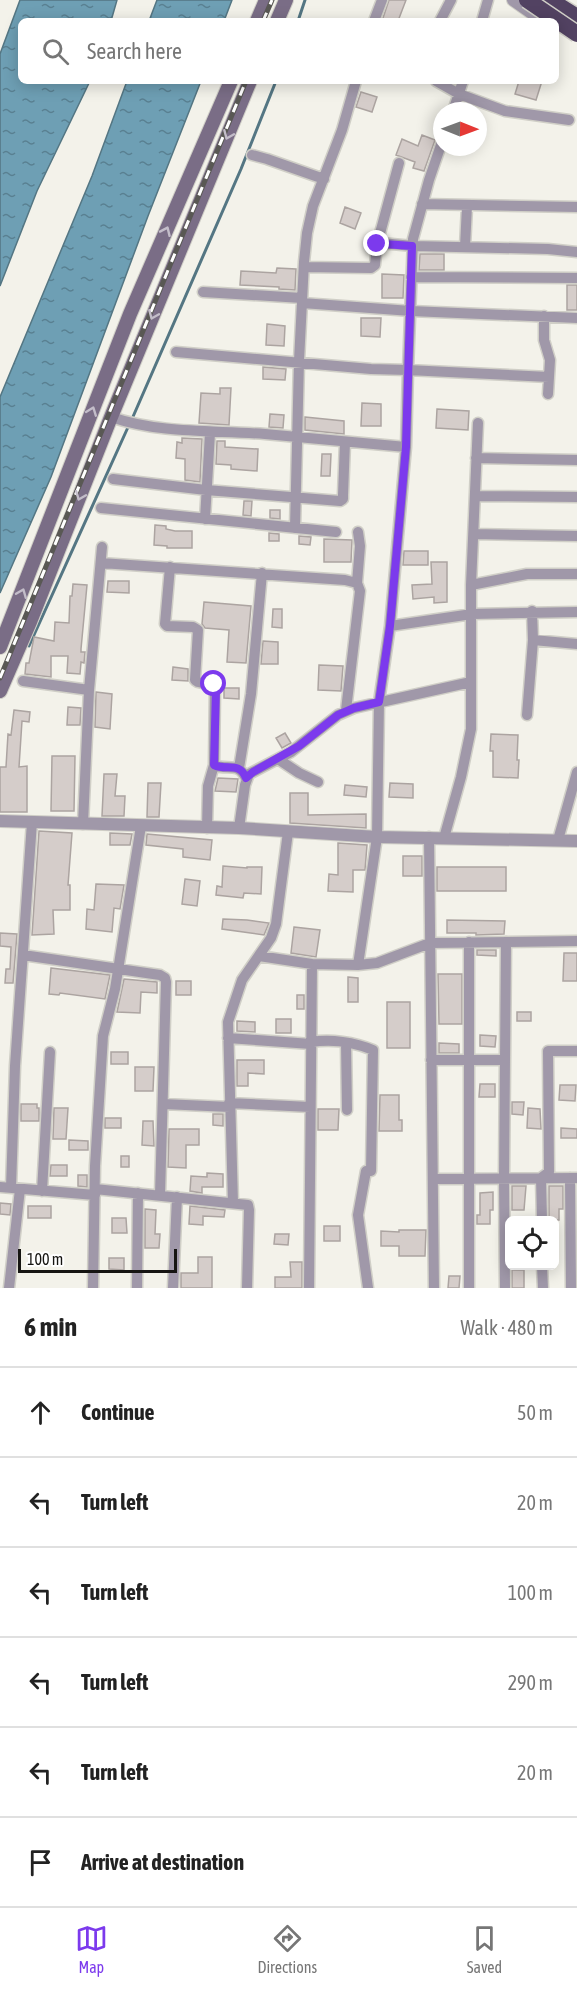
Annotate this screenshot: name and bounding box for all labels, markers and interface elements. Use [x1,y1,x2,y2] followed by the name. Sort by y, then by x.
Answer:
[18,18,559,84] search box
[39,35,72,68] icon: search
[87,38,182,64] text: Search here
[433,102,487,156] north arrow
[223,129,235,140] one-way arrow
[159,226,171,237] one-way arrow
[363,230,389,256] route end
[148,309,160,320] one-way arrow
[85,406,97,417] one-way arrow
[74,490,87,501] one-way arrow
[15,588,27,599] one-way arrow
[200,670,226,696] route start
[505,1216,559,1270] map controls
[505,1216,559,1270] button: locate
[18,1246,177,1274] scale bar
[27,1250,63,1268] text: 100 m
[24,1312,77,1342] text: 6 min
[461,1316,553,1339] text: Walk · 480 m
[24,1396,57,1429] icon: ahead
[81,1399,155,1425] text: Continue
[517,1401,553,1424] text: 50 m
[24,1486,57,1519] icon: left
[81,1489,148,1515] text: Turn left
[517,1491,553,1514] text: 20 m
[24,1576,57,1609] icon: left
[81,1579,148,1605] text: Turn left
[508,1581,553,1604] text: 100 m
[24,1666,57,1699] icon: left
[81,1669,148,1695] text: Turn left
[508,1671,553,1694] text: 290 m
[24,1756,57,1789] icon: left
[81,1759,148,1785] text: Turn left
[517,1761,553,1784] text: 20 m
[24,1846,57,1879] icon: arrive
[81,1849,244,1875] text: Arrive at destination
[75,1922,108,1976] tab: Map
[257,1922,317,1976] tab: Directions
[467,1922,502,1976] tab: Saved

